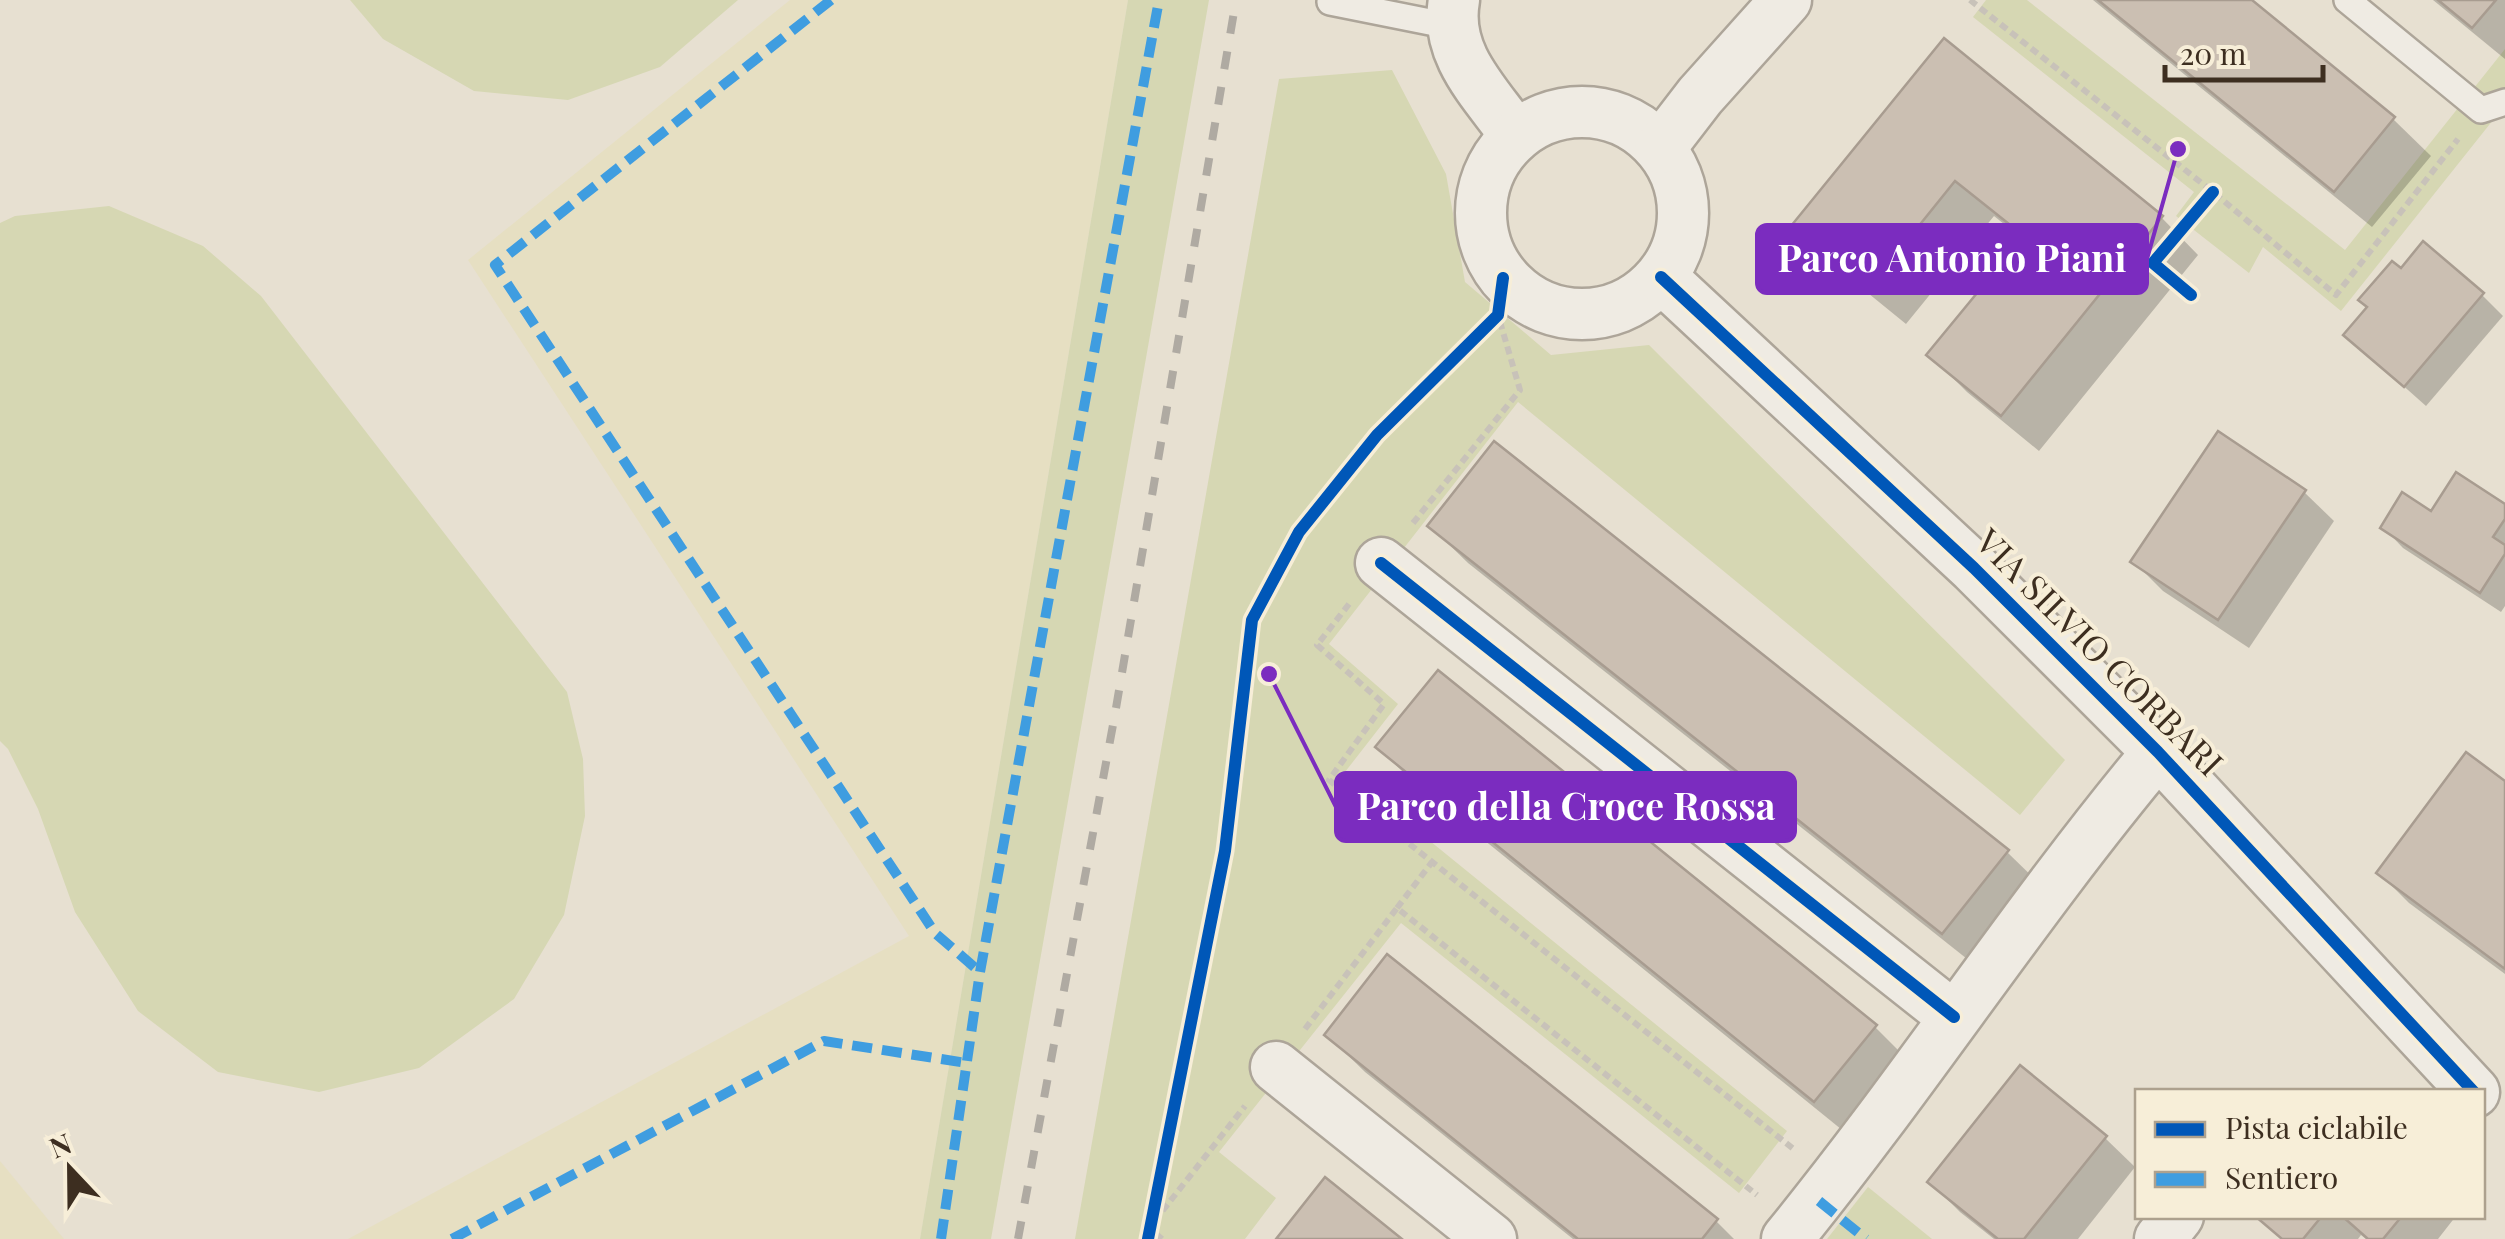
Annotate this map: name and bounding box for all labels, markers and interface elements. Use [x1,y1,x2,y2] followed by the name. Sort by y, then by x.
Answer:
[2165,20,2322,82] scale bar
[2180,33,2247,73] text: 20 m
[1757,225,2147,293] callout: Parco Antonio Piani
[1778,231,2126,282] text: Parco Antonio Piani
[1966,517,2235,785] street label: VIA SILVIO CORBARI
[1336,773,1795,841] callout: Parco della Croce Rossa
[1357,779,1776,830] text: Parco della Croce Rossa
[2135,1089,2485,1219] legend
[2225,1107,2408,1147] text: Pista ciclabile
[20,1119,120,1219] north arrow
[44,1123,76,1165] text: N
[2225,1157,2338,1197] text: Sentiero

